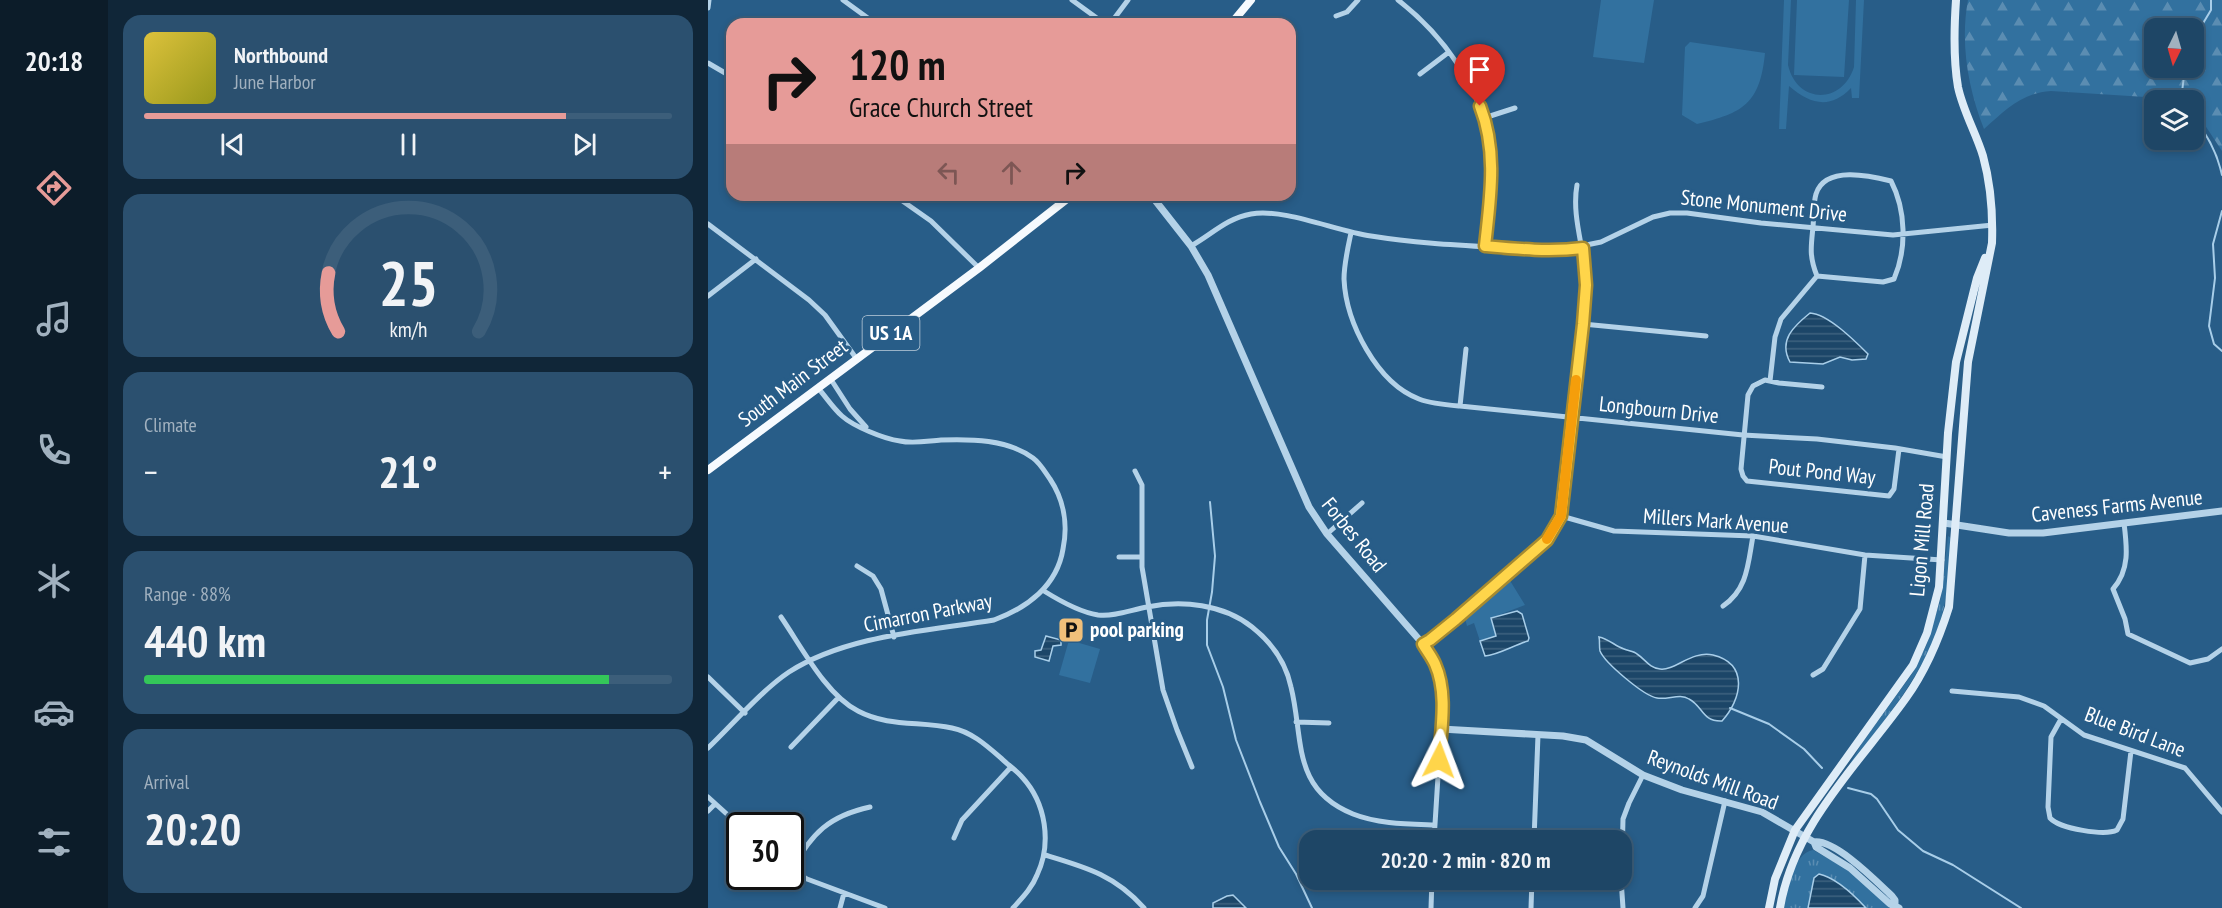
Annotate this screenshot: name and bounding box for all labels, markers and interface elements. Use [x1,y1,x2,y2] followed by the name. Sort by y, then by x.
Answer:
[2144,18,2204,78] north arrow
[2144,18,2204,150] map controls
[849,37,946,92] text: 120 m
[234,41,328,69] text: Northbound
[750,42,828,120] icon: right
[25,44,83,78] text: 20:18
[1454,44,1505,106] pin
[1463,53,1496,86] icon: arrive
[234,69,316,95] text: June Harbor
[849,90,1033,124] text: Grace Church Street
[2144,90,2204,150] button: layers
[216,128,249,161] icon: previous
[392,128,425,161] icon: pause
[568,128,601,161] icon: next
[932,156,965,189] icon: left
[995,156,1028,189] icon: ahead
[1058,156,1091,189] icon: right
[33,167,75,209] icon: directions
[1680,183,1848,228] street label: Stone Monument Drive
[378,243,438,324] text: 25
[33,298,75,340] icon: music
[389,316,427,344] text: km/h
[862,316,920,350] road number: US 1A
[733,333,853,433] street label: South Main Street
[1598,390,1720,429] street label: Longbourn Drive
[144,412,197,438] text: Climate
[33,429,75,471] icon: phone
[378,442,438,500] text: 21°
[144,450,158,493] text: −
[658,450,672,493] text: +
[1767,452,1877,491] street label: Pout Pond Way
[1903,482,1940,597] street label: Ligon Mill Road
[2030,483,2204,528] street label: Caveness Farms Avenue
[1316,492,1393,578] street label: Forbes Road
[1642,502,1790,539] street label: Millers Mark Avenue
[33,560,75,602] icon: climate
[144,581,231,607] text: Range · 88%
[861,587,995,638] street label: Cimarron Parkway
[144,611,266,669] text: 440 km
[1056,615,1086,645] parking icon: pool parking
[1090,616,1184,643] place label: pool parking
[33,691,75,733] icon: car
[2081,700,2189,763] street label: Blue Bird Lane
[1407,728,1471,792] position arrow
[1644,743,1782,816] street label: Reynolds Mill Road
[144,769,189,795] text: Arrival
[144,799,241,857] text: 20:20
[726,812,804,890] speed limit sign: 30
[33,821,75,863] icon: filters
[1380,846,1551,874] text: 20:20 · 2 min · 820 m

